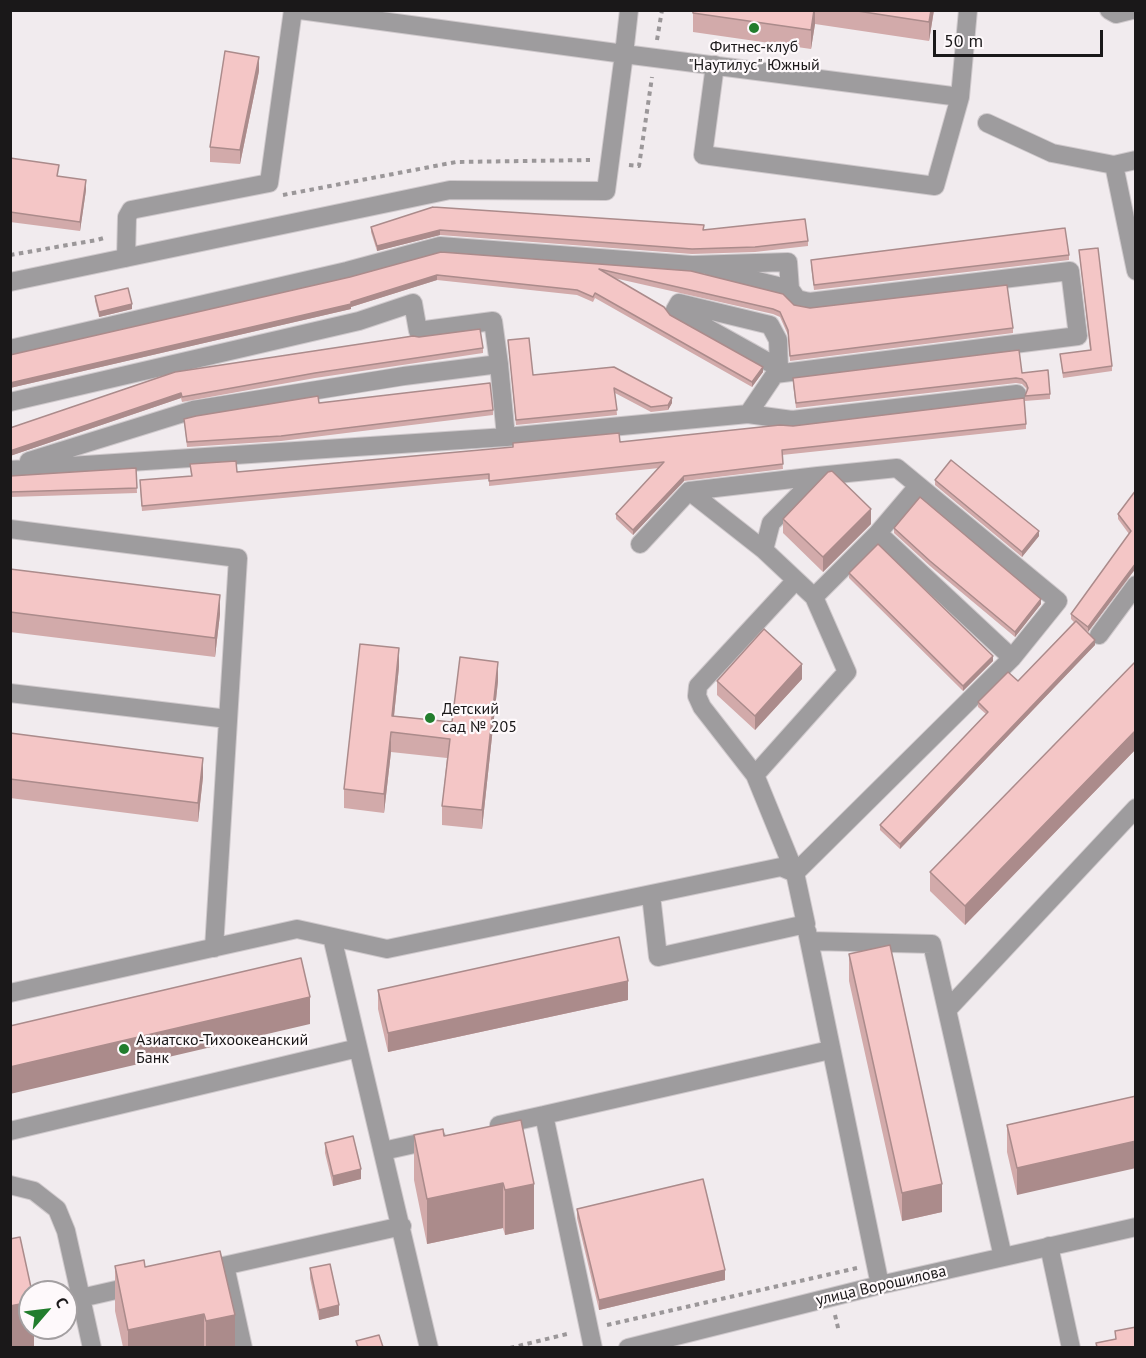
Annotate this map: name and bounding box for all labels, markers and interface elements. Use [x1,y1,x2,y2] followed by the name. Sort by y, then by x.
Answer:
[936,18,1106,56] scale bar
[747,21,761,35] marker: Фитнес-клуб "Наутилус" Южный
[944,29,983,52] text: 50 m
[688,37,820,75] place label: Фитнес-клуб "Наутилус" Южный
[442,699,517,737] place label: Детский сад № 205
[423,711,437,725] marker: Детский сад № 205
[136,1030,308,1068] place label: Азиатско-Тихоокеанский Банк
[117,1042,131,1056] marker: Азиатско-Тихоокеанский Банк
[814,1262,948,1310] street label: улица Ворошилова
[18,1280,78,1340] north arrow
[51,1294,73,1311] text: С

